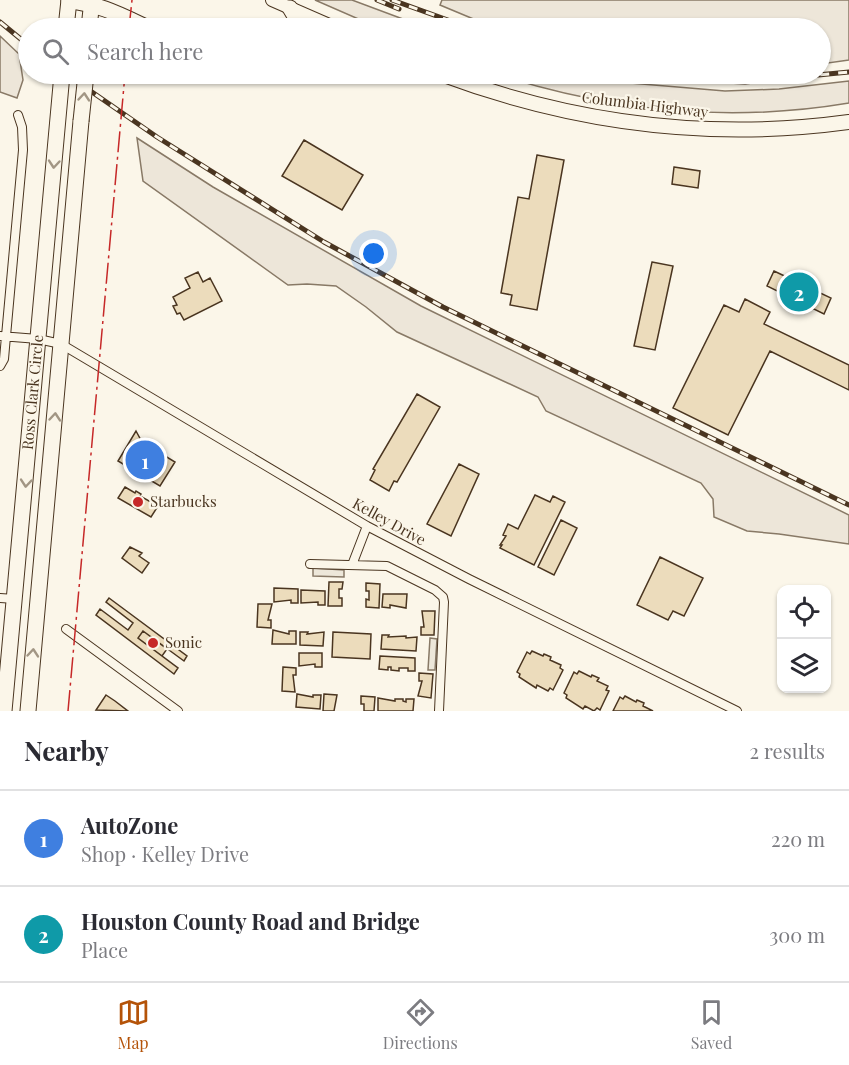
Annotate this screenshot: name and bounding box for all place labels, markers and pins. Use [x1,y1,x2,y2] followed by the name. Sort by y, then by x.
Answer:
[780,270,818,314] pin: 2
[126,438,164,482] pin: 1
[150,491,217,511] place label: Starbucks
[131,495,145,509] marker: Starbucks
[165,632,202,652] place label: Sonic
[146,636,160,650] marker: Sonic

